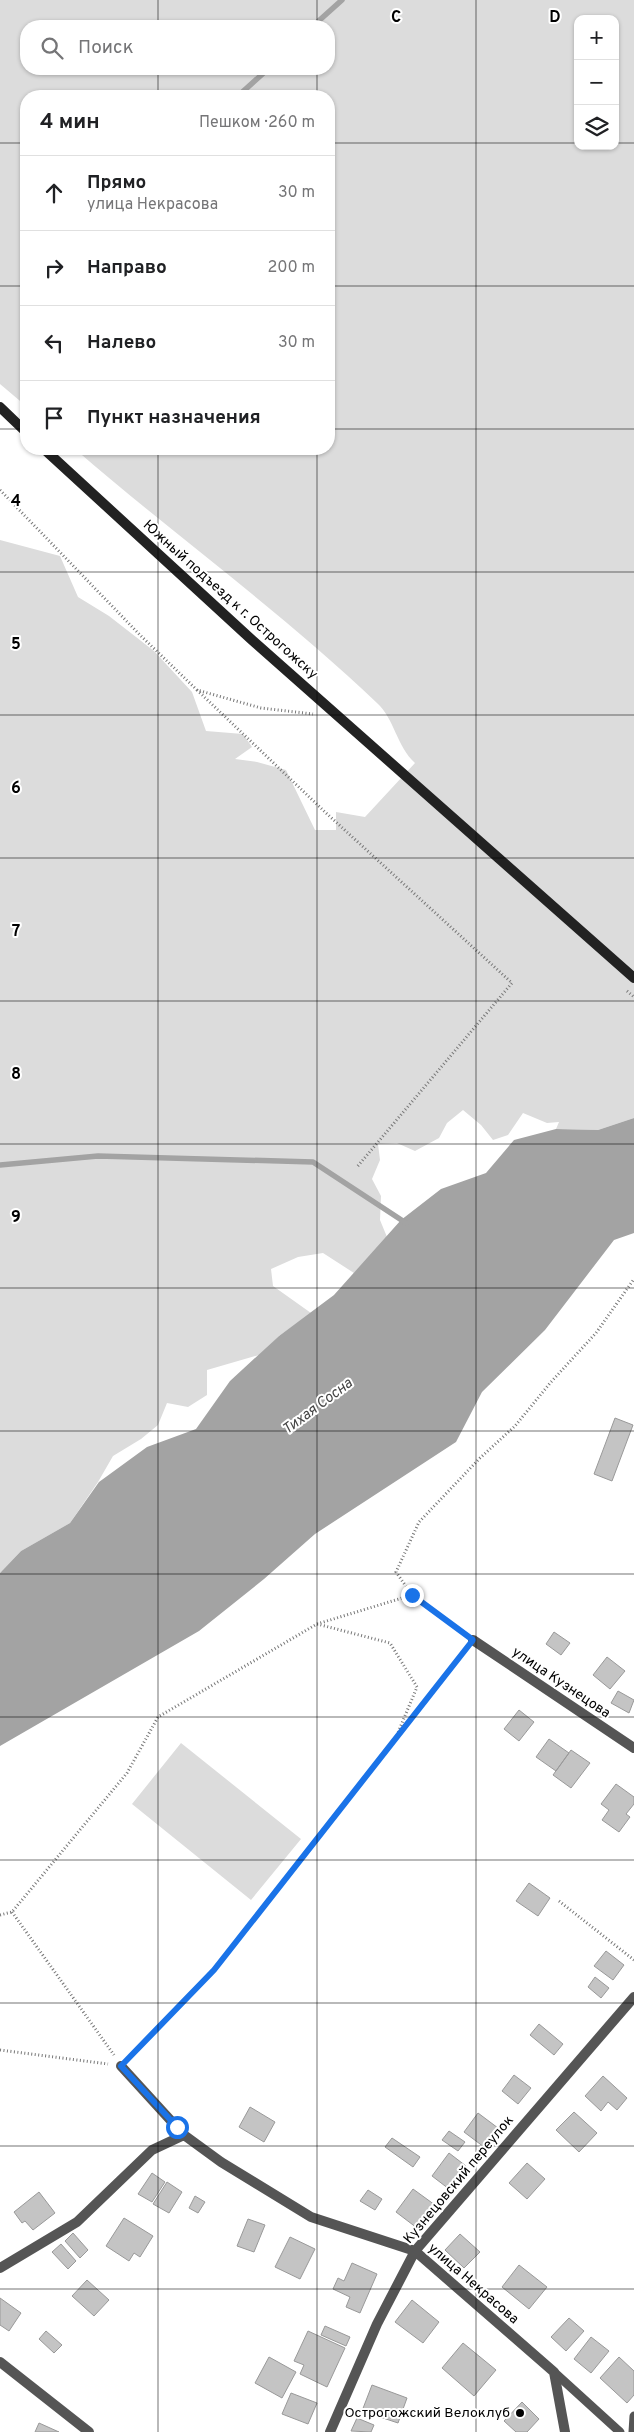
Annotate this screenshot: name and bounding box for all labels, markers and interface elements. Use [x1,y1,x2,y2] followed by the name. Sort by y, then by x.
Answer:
[391,8,401,28] text: C
[549,8,561,28] text: D
[574,15,619,150] map controls
[574,15,619,60] button: +
[20,20,335,75] search box
[38,34,66,62] icon: search
[78,36,134,60] text: Поиск
[574,60,619,105] button: −
[574,105,619,150] button: layers
[40,109,100,136] text: 4 мин
[199,113,315,133] text: Пешком · 260 m
[87,171,146,195] text: Прямо
[40,179,68,207] icon: ahead
[278,183,315,203] text: 30 m
[87,195,218,215] text: улица Некрасова
[40,254,68,282] icon: right
[87,256,167,280] text: Направо
[267,258,315,278] text: 200 m
[40,329,68,357] icon: left
[87,331,156,355] text: Налево
[278,333,315,353] text: 30 m
[40,404,68,432] icon: arrive
[87,406,261,430] text: Пункт назначения
[11,492,21,512] text: 4
[139,517,321,683] street label: Южный подъезд к г. Острогожску
[11,635,21,655] text: 5
[11,779,21,799] text: 6
[12,922,20,942] text: 7
[11,1065,21,1085] text: 8
[11,1208,21,1228] text: 9
[279,1374,357,1440] water label: Тихая Сосна
[401,1584,424,1607] route end
[509,1644,613,1722] street label: улица Кузнецова
[400,2112,518,2248] street label: Кузнецовский переулок
[166,2116,189,2139] route start
[424,2240,522,2328] street label: улица Некрасова
[344,2405,510,2422] place label: Острогожский Велоклуб
[514,2407,526,2419] marker: Острогожский Велоклуб

